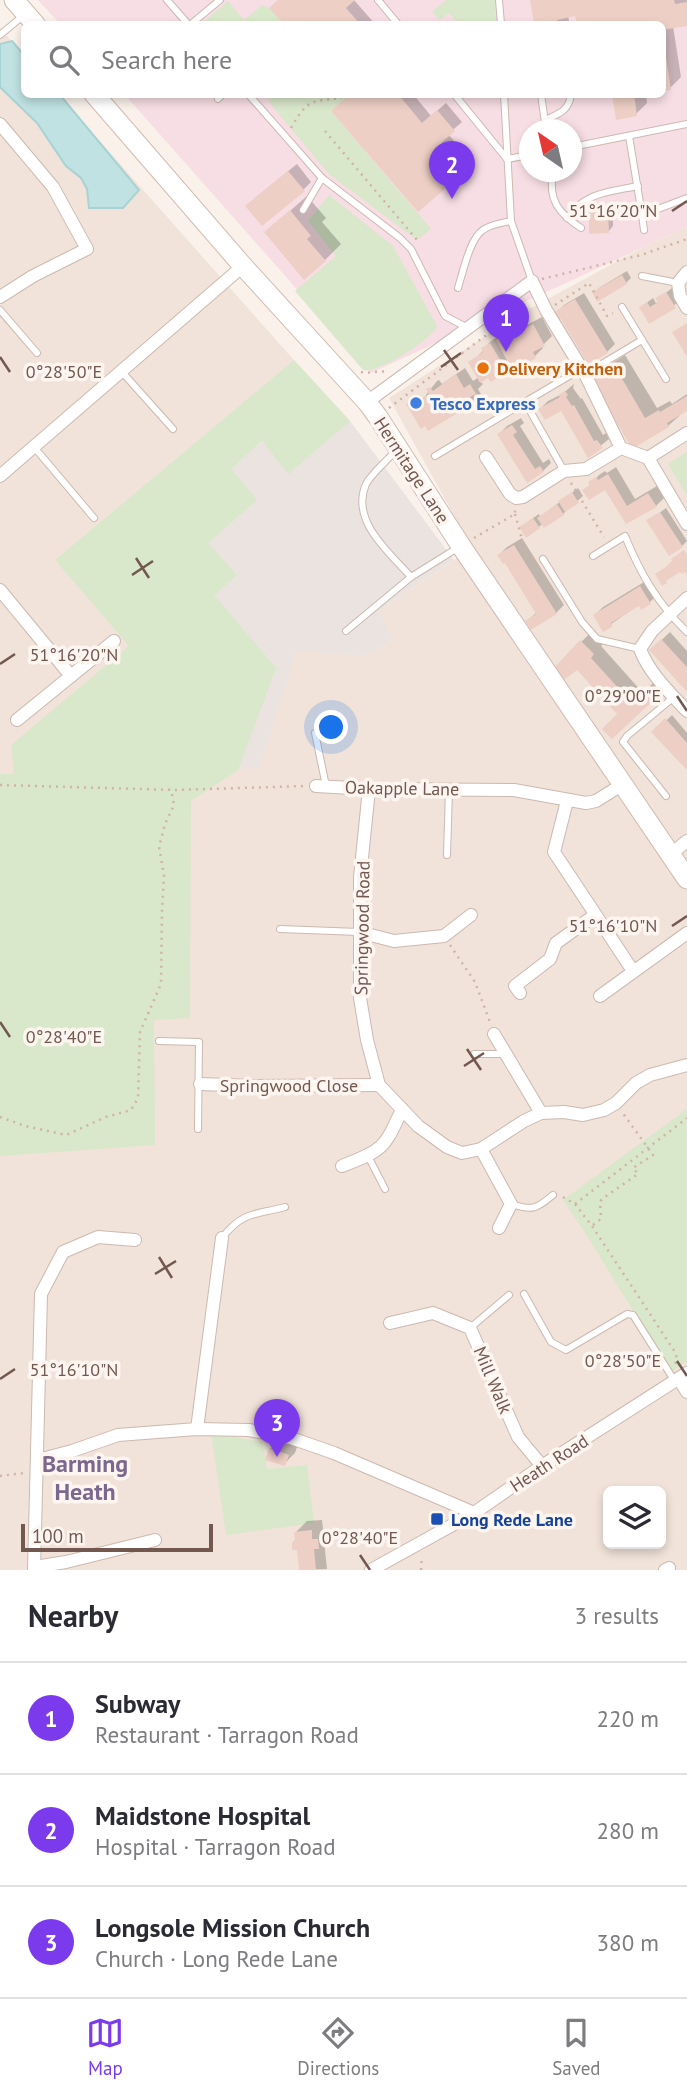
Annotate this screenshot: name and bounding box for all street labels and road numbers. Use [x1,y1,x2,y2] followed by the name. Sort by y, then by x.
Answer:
[369,412,455,528] street label: Hermitage Lane
[345,776,459,800] street label: Oakapple Lane
[349,860,375,996] street label: Springwood Road
[220,1074,358,1097] street label: Springwood Close
[469,1343,518,1418] street label: Mill Walk
[505,1429,593,1497] street label: Heath Road

